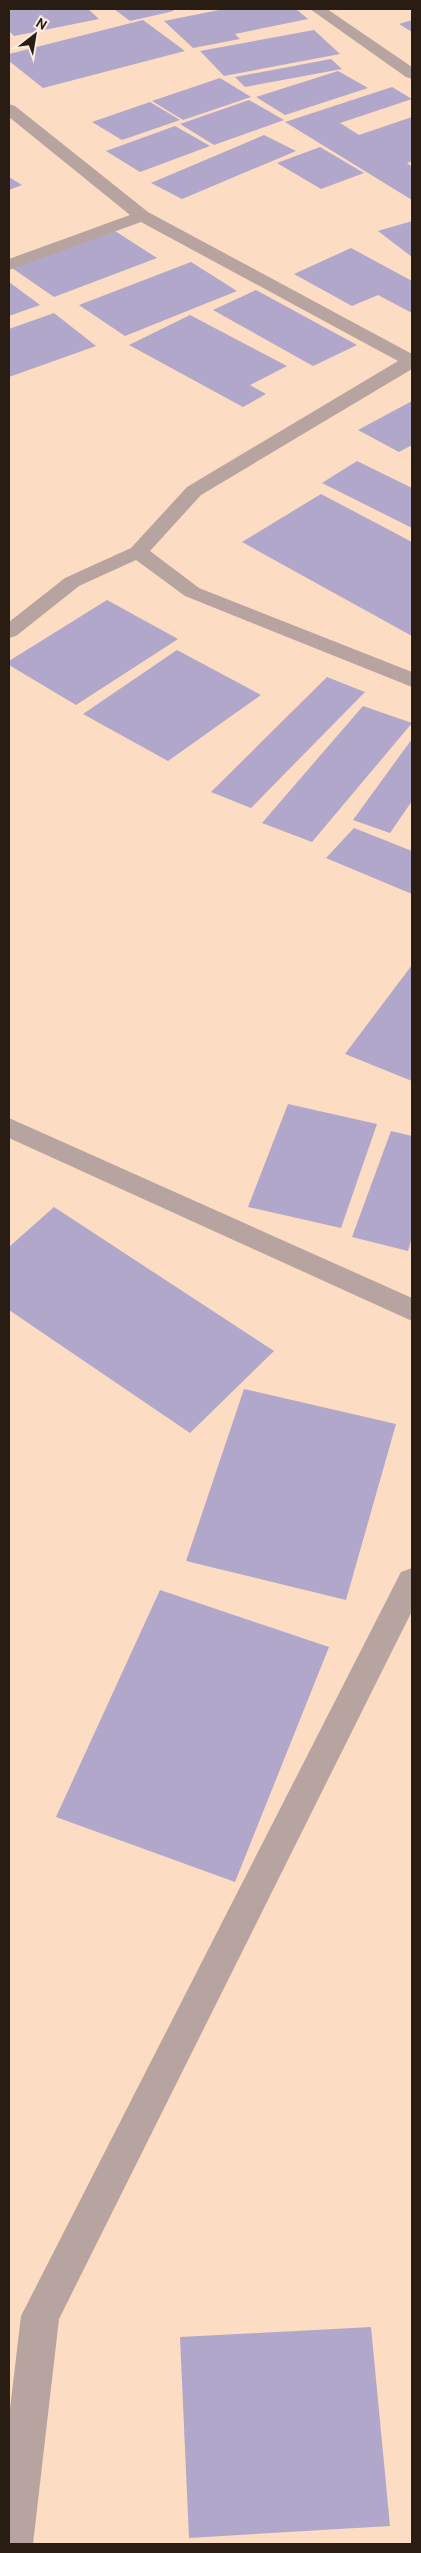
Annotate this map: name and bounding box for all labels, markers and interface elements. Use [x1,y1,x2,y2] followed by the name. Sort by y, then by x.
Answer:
[10,10,60,60] north arrow
[33,14,51,34] text: N

